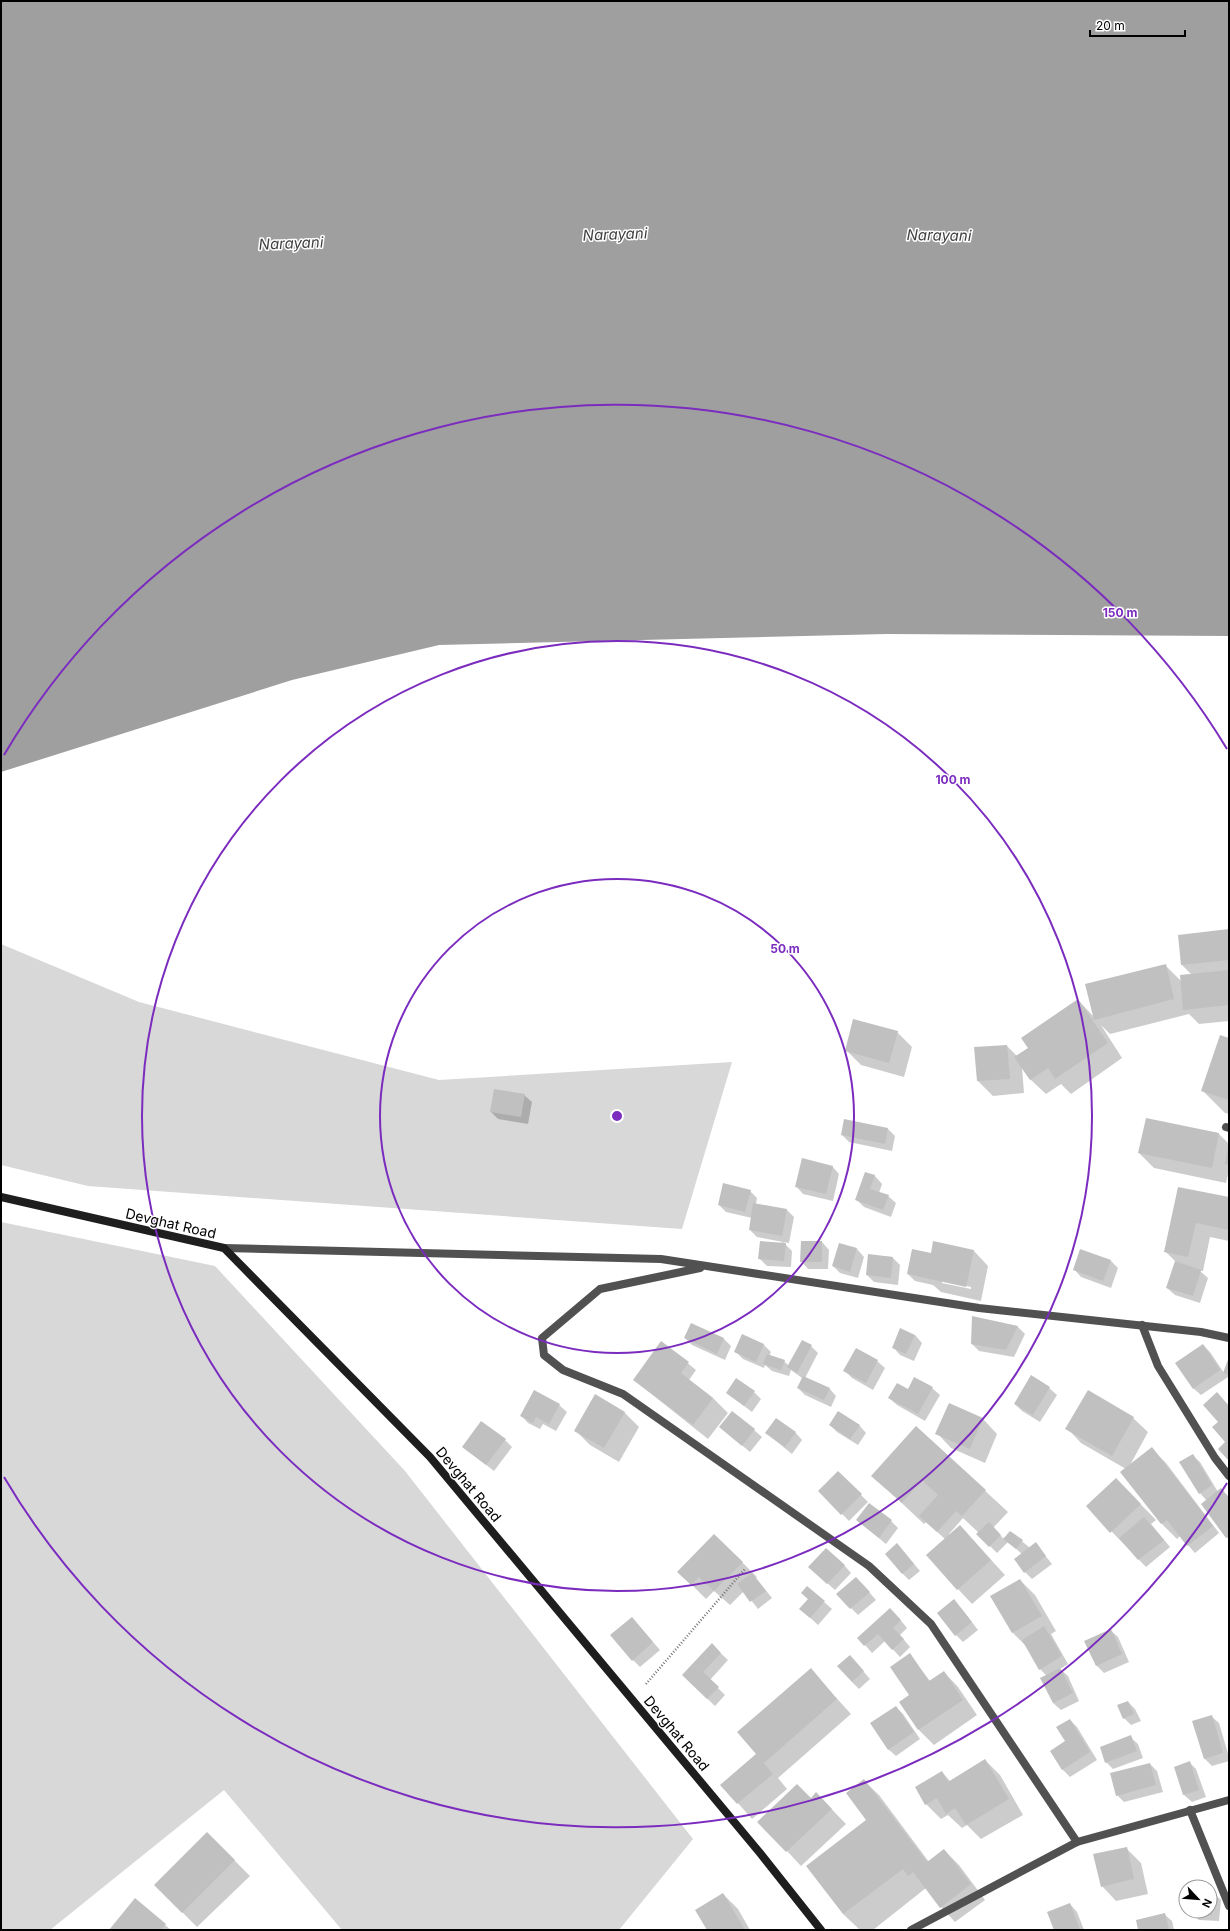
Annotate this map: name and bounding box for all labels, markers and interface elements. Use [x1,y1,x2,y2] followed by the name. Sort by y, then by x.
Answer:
[1090,12,1185,38] scale bar
[1096,18,1125,33] text: 20 m
[582,223,648,245] water label: Narayani
[906,225,972,245] water label: Narayani
[258,232,324,254] water label: Narayani
[1103,605,1137,620] text: 150 m
[935,772,971,787] text: 100 m
[770,941,800,956] text: 50 m
[610,1109,624,1123] centre of rings
[124,1204,218,1242] street label: Devghat Road
[433,1443,505,1525] street label: Devghat Road
[641,1692,713,1774] street label: Devghat Road
[1178,1879,1218,1919] north arrow
[1199,1897,1215,1910] text: N

